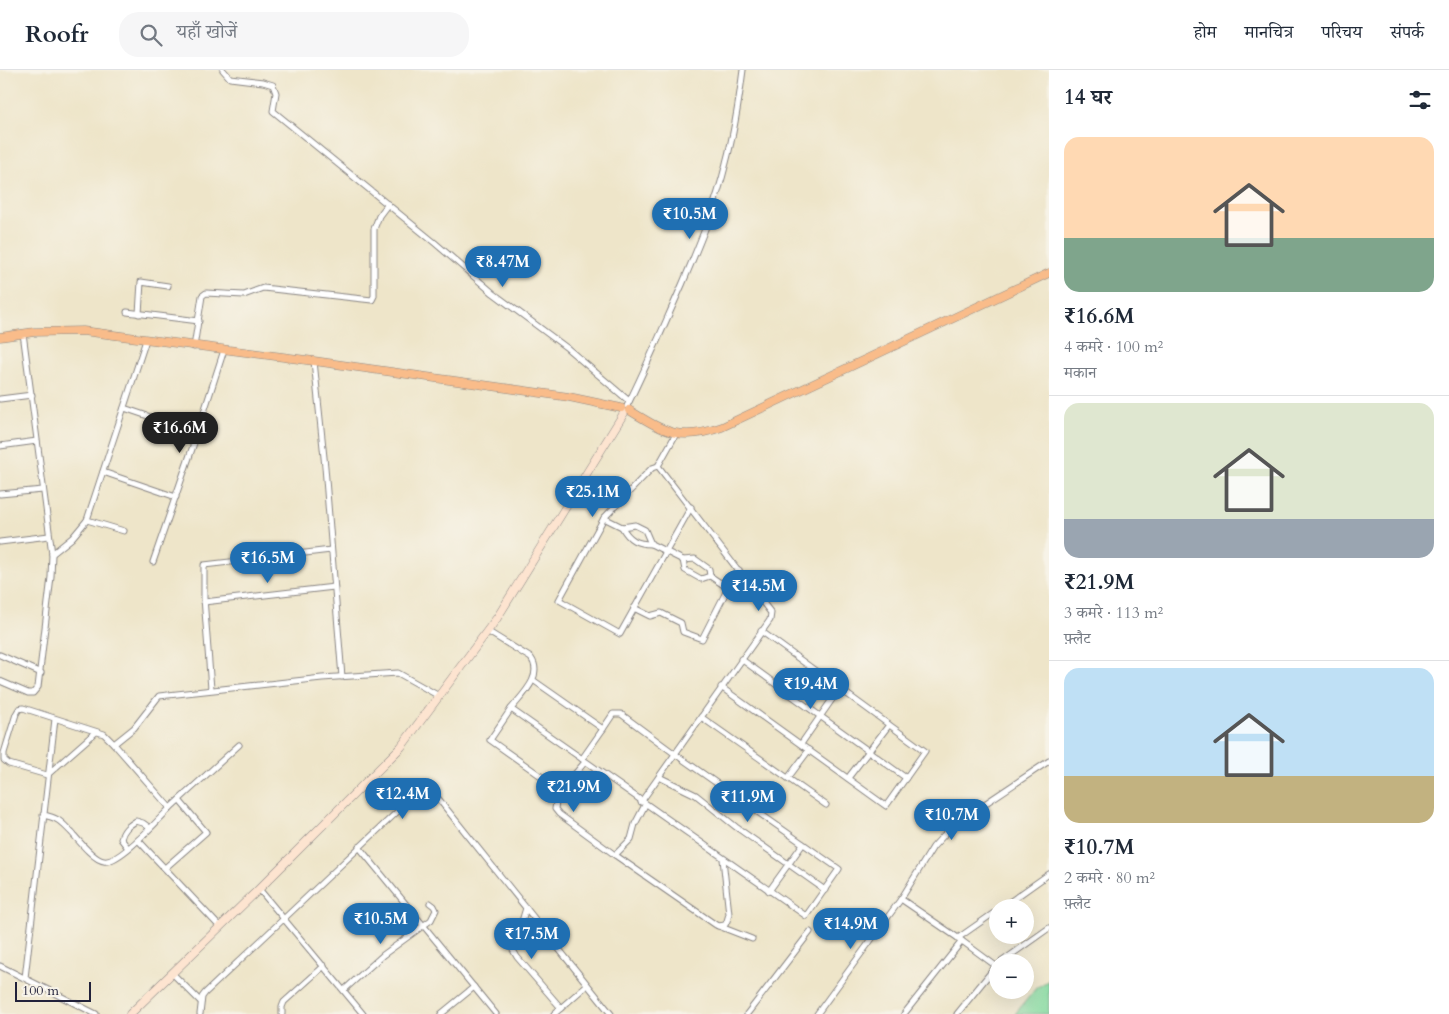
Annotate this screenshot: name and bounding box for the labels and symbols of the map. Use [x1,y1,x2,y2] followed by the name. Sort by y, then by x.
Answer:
[649,198,731,240] pin: ₹10.5M
[462,246,544,288] pin: ₹8.47M
[139,412,221,454] pin: ₹16.6M
[552,476,634,518] pin: ₹25.1M
[227,542,309,584] pin: ₹16.5M
[718,570,800,612] pin: ₹14.5M
[770,668,852,710] pin: ₹19.4M
[533,770,615,813] pin: ₹21.9M
[362,778,444,820] pin: ₹12.4M
[707,780,789,823] pin: ₹11.9M
[911,798,993,841] pin: ₹10.7M
[340,902,422,945] pin: ₹10.5M
[810,908,892,950] pin: ₹14.9M
[491,918,573,960] pin: ₹17.5M
[15,979,91,1002] scale bar

